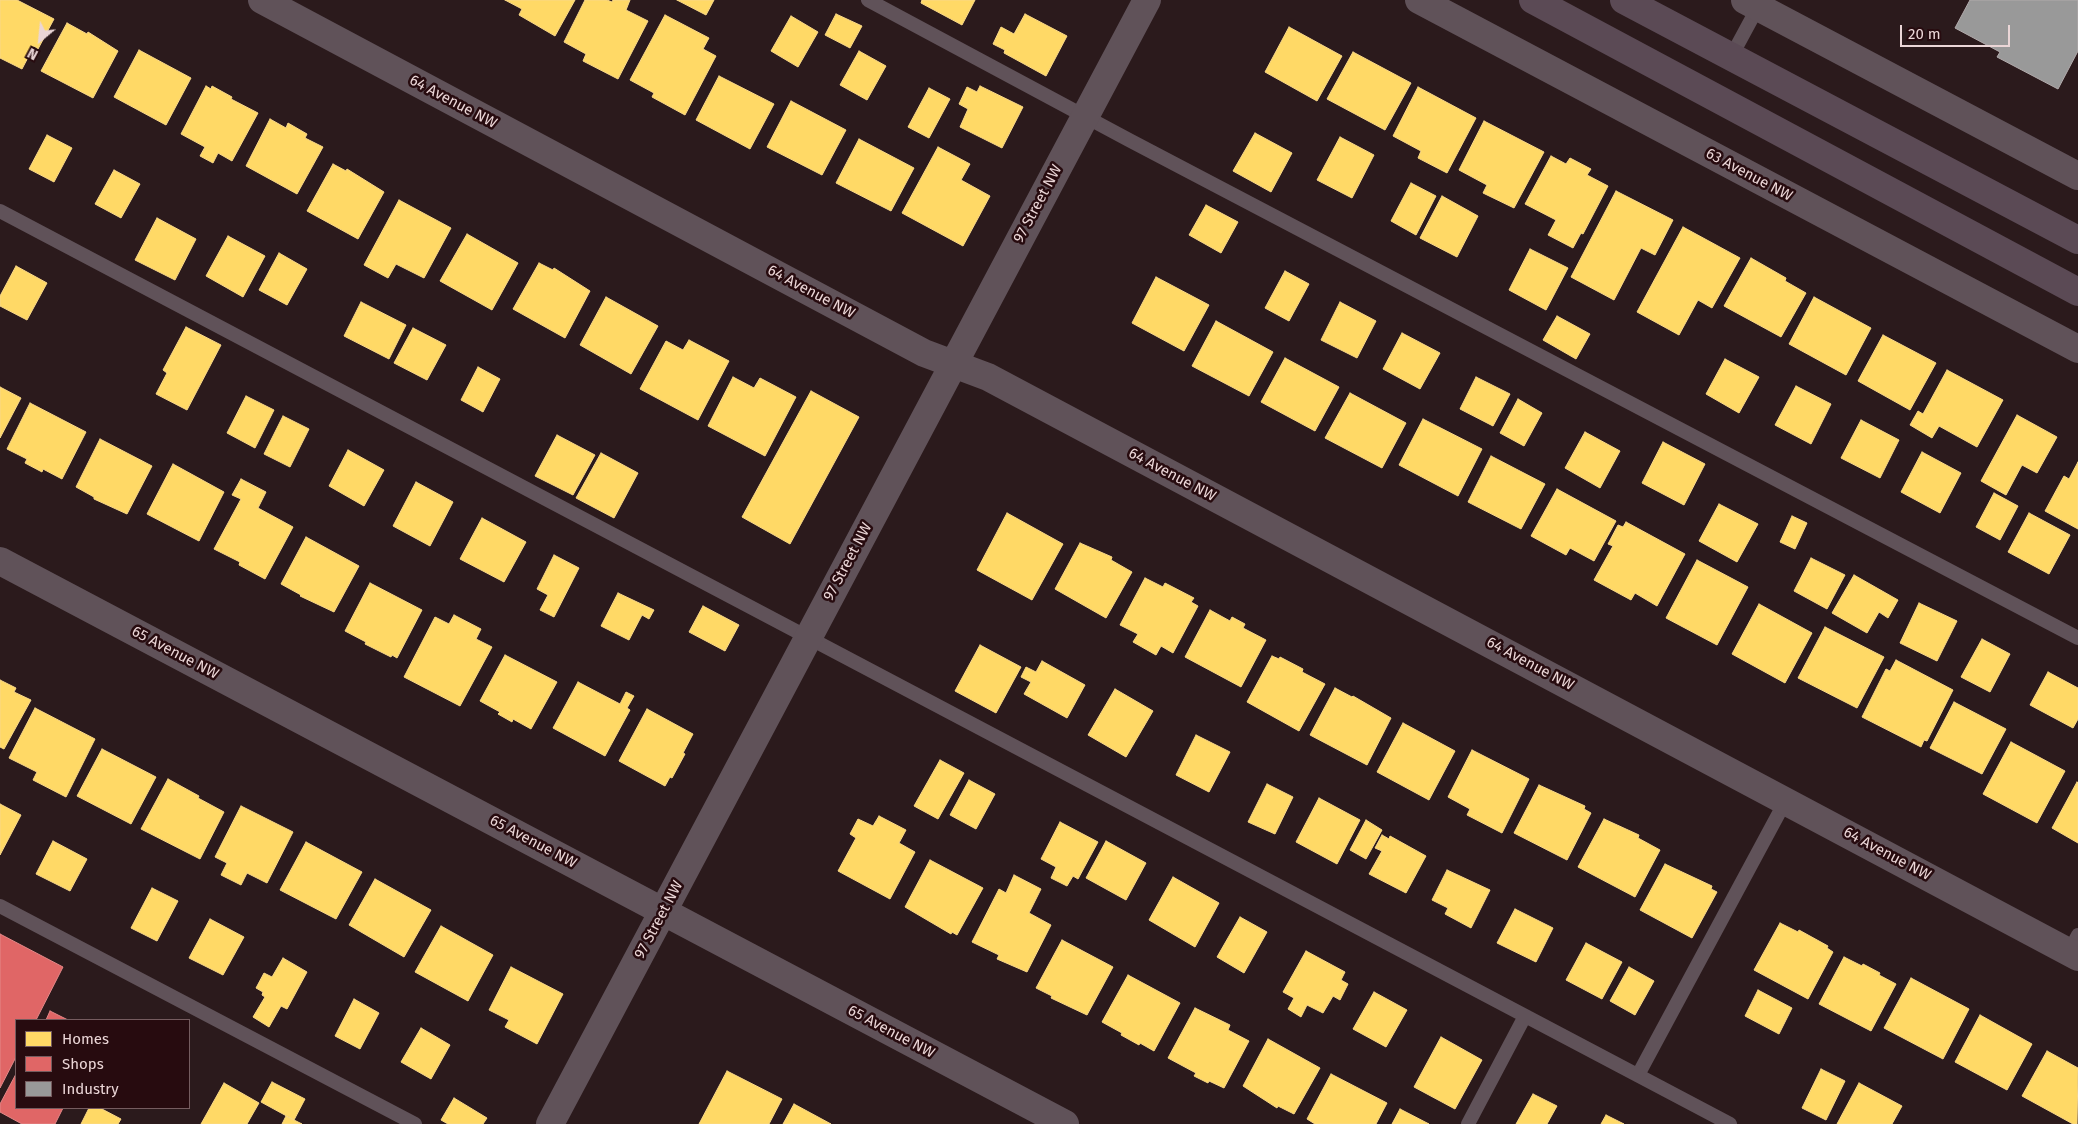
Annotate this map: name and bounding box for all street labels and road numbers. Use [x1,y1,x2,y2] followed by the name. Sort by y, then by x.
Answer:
[406,71,500,133] street label: 64 Avenue NW
[1703,145,1795,205] street label: 63 Avenue NW
[1010,162,1066,246] street label: 97 Street NW
[764,261,858,323] street label: 64 Avenue NW
[1125,444,1219,506] street label: 64 Avenue NW
[820,520,876,604] street label: 97 Street NW
[128,623,222,683] street label: 65 Avenue NW
[1483,633,1577,695] street label: 64 Avenue NW
[486,812,580,872] street label: 65 Avenue NW
[1840,823,1934,885] street label: 64 Avenue NW
[631,878,687,962] street label: 97 Street NW
[844,1002,938,1062] street label: 65 Avenue NW

